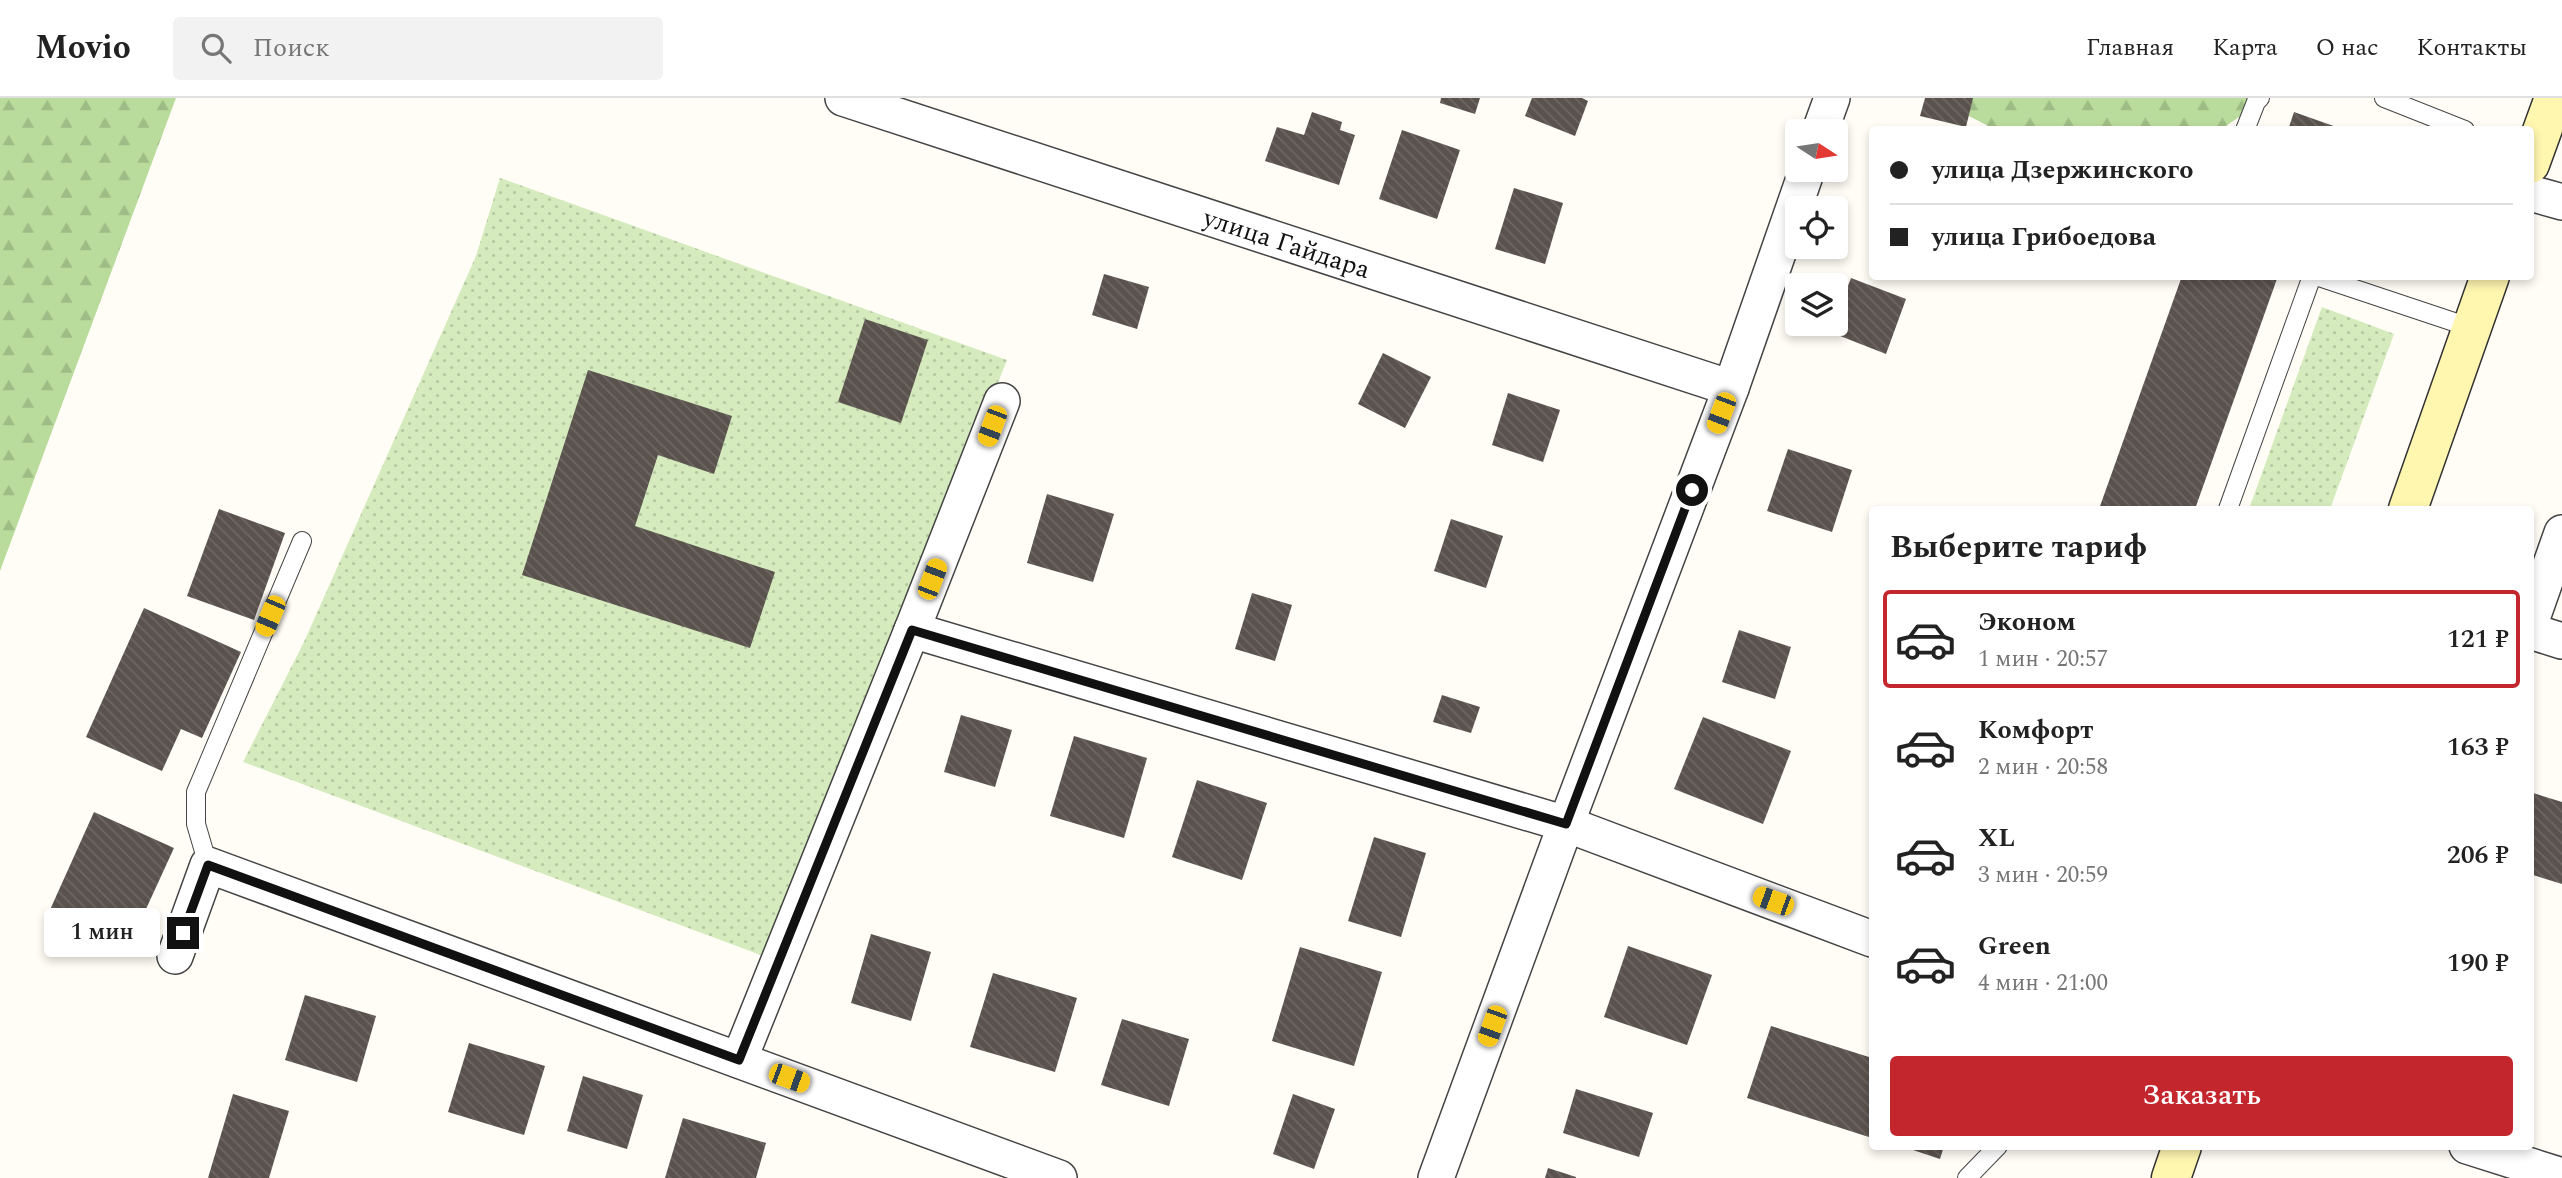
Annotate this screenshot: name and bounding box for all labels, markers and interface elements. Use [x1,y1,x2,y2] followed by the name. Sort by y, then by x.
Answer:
[173,17,663,80] search box
[35,23,131,73] text: Movio
[253,28,330,68] text: Поиск
[197,29,235,67] icon: search
[2086,30,2174,66] text: Главная
[2212,30,2278,66] text: Карта
[2316,30,2379,66] text: О нас
[2417,30,2527,66] text: Контакты
[1785,119,1848,182] north arrow
[1785,119,1848,336] map controls
[1932,150,2194,190] text: улица Дзержинского
[1785,196,1848,259] button: locate
[1197,198,1376,290] street label: улица Гайдара
[1932,217,2156,257] text: улица Грибоедова
[1785,273,1848,336] button: layers
[1704,390,1739,436] car
[975,403,1010,449] car
[1676,474,1708,506] route start
[1890,523,2147,572] text: Выберите тариф
[915,556,950,602] car
[253,593,288,639] car
[1978,602,2076,642] text: Эконом
[1894,608,1957,671] icon: car
[2447,619,2509,659] text: 121 ₽
[1978,642,2108,677] text: 1 мин · 20:57
[1978,710,2093,750] text: Комфорт
[1894,716,1957,779] icon: car
[2447,727,2509,767] text: 163 ₽
[1978,750,2108,785] text: 2 мин · 20:58
[1978,818,2015,858] text: XL
[1894,824,1957,887] icon: car
[2447,835,2509,875] text: 206 ₽
[1978,858,2108,893] text: 3 мин · 20:59
[1750,884,1797,918] car
[43,908,158,958] callout: 1 мин
[70,915,134,950] text: 1 мин
[167,917,199,949] route end
[1978,926,2051,966] text: Green
[1894,932,1957,995] icon: car
[2447,943,2509,983] text: 190 ₽
[1978,966,2108,1001] text: 4 мин · 21:00
[1475,1003,1510,1049] car
[1890,1056,2513,1136] button: Заказать
[766,1061,813,1095] car

